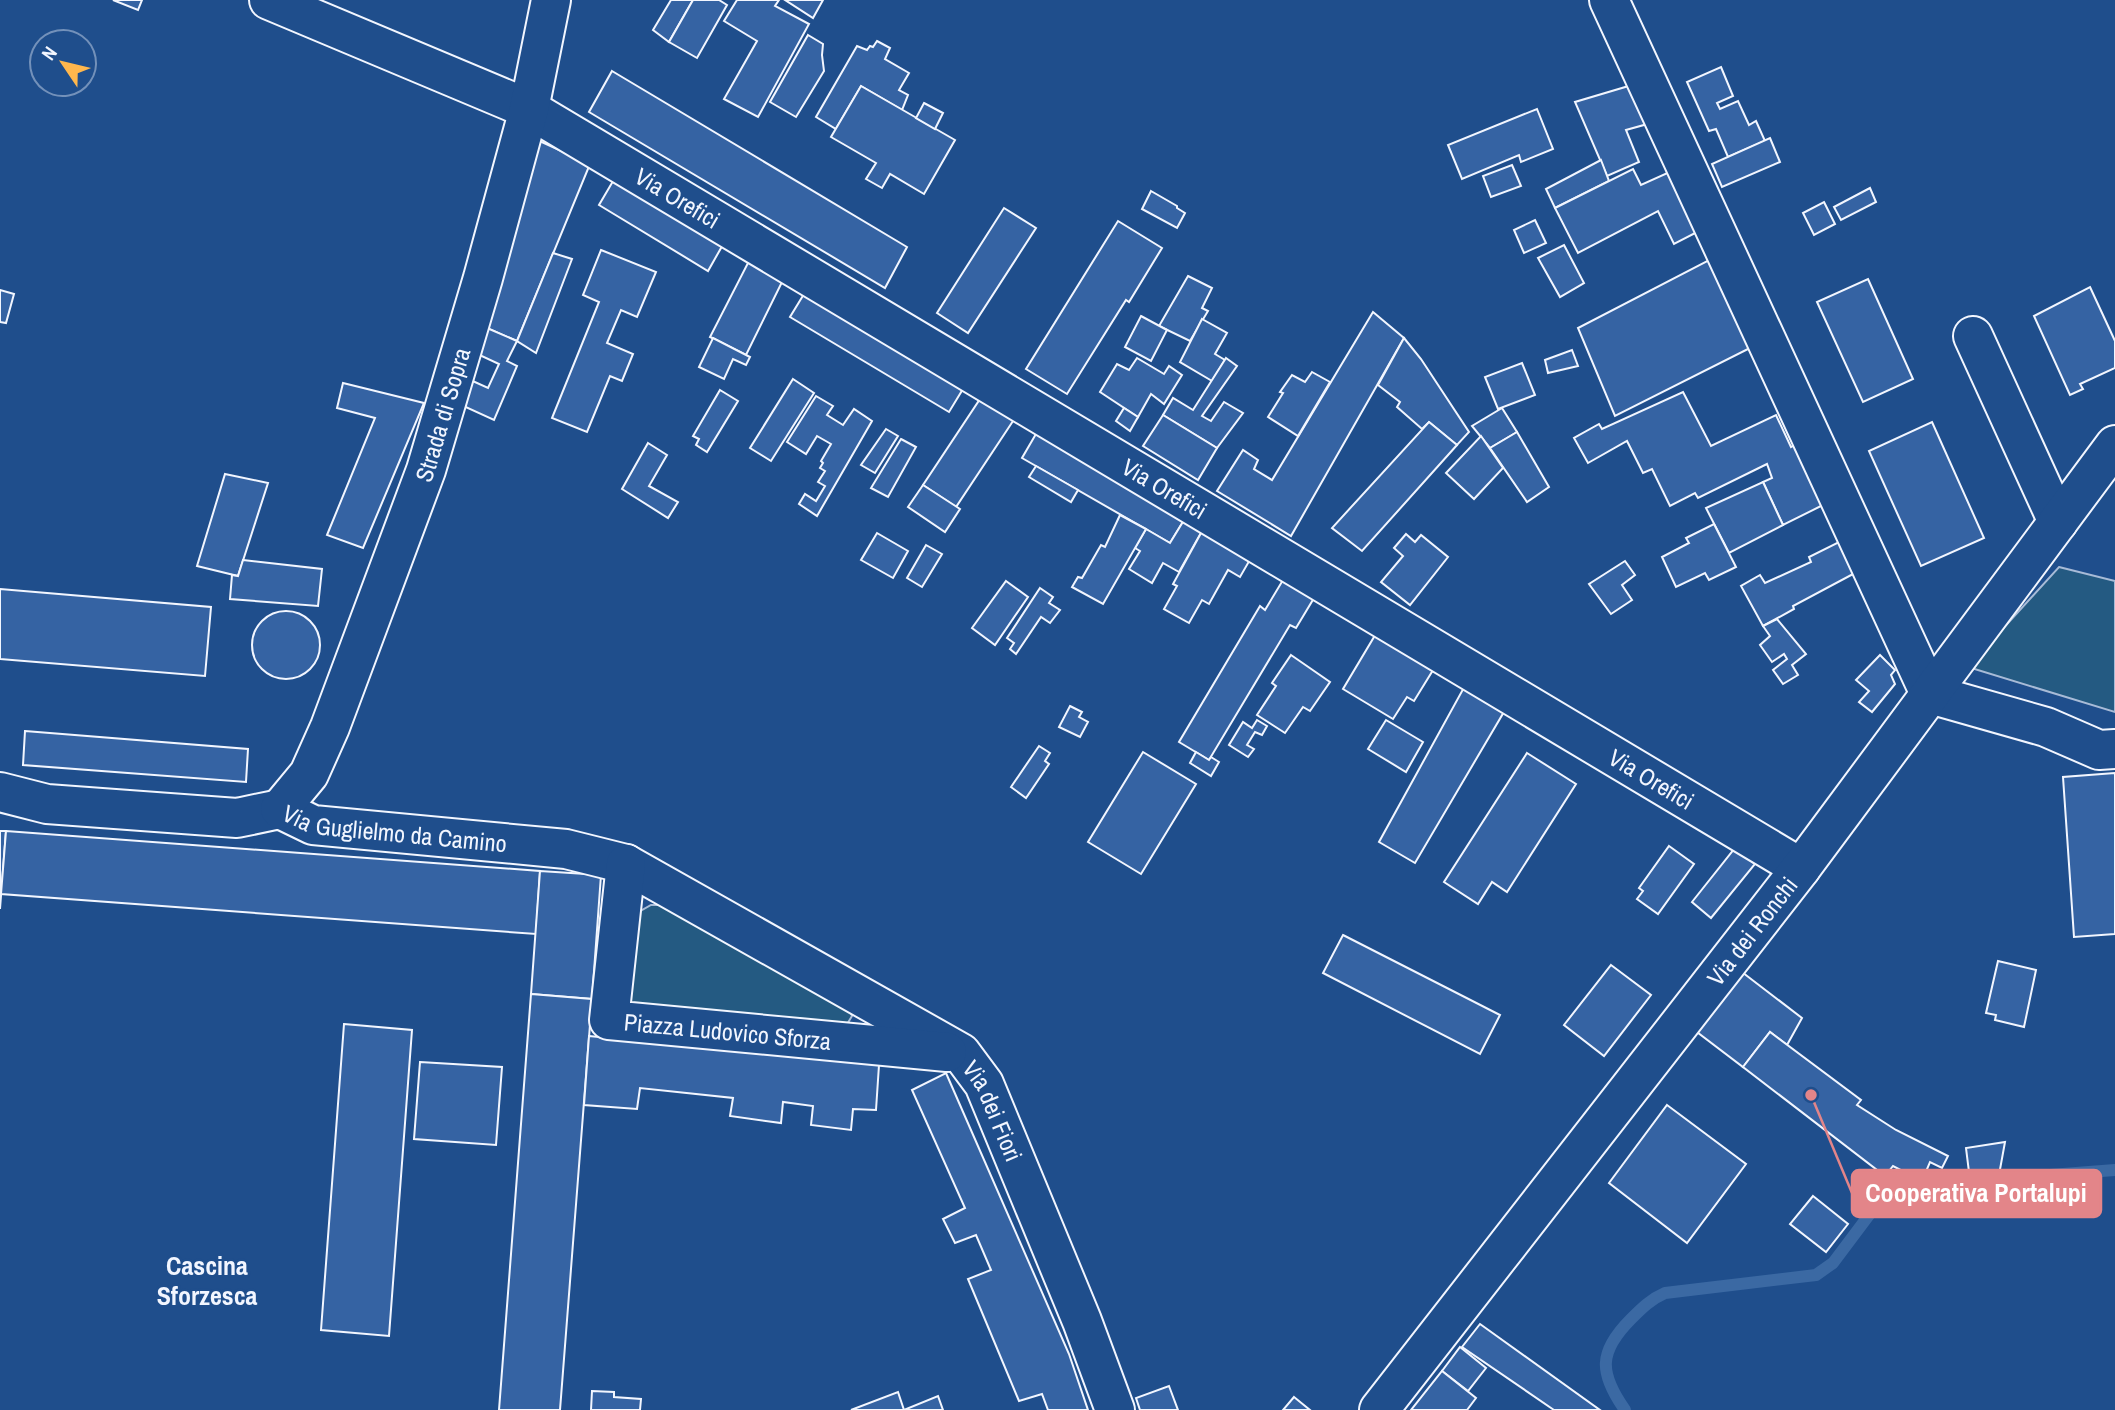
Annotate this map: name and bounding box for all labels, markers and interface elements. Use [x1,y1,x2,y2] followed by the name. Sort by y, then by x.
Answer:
[28,28,98,98] north arrow
[35,41,63,65] text: N
[629,160,726,235] street label: Via Orefici
[407,344,477,486] street label: Strada di Sopra
[1116,450,1213,526] street label: Via Orefici
[1603,741,1700,817] street label: Via Orefici
[277,797,508,859] street label: Via Guglielmo da Camino
[1699,870,1804,992] street label: Via dei Ronchi
[622,1005,833,1057] street label: Piazza Ludovico Sforza
[956,1054,1030,1166] street label: Via dei Fiori
[1852,1170,2101,1217] callout: Cooperativa Portalupi
[1865,1175,2087,1210] text: Cooperativa Portalupi
[157,1248,258,1313] district label: Cascina Sforzesca

